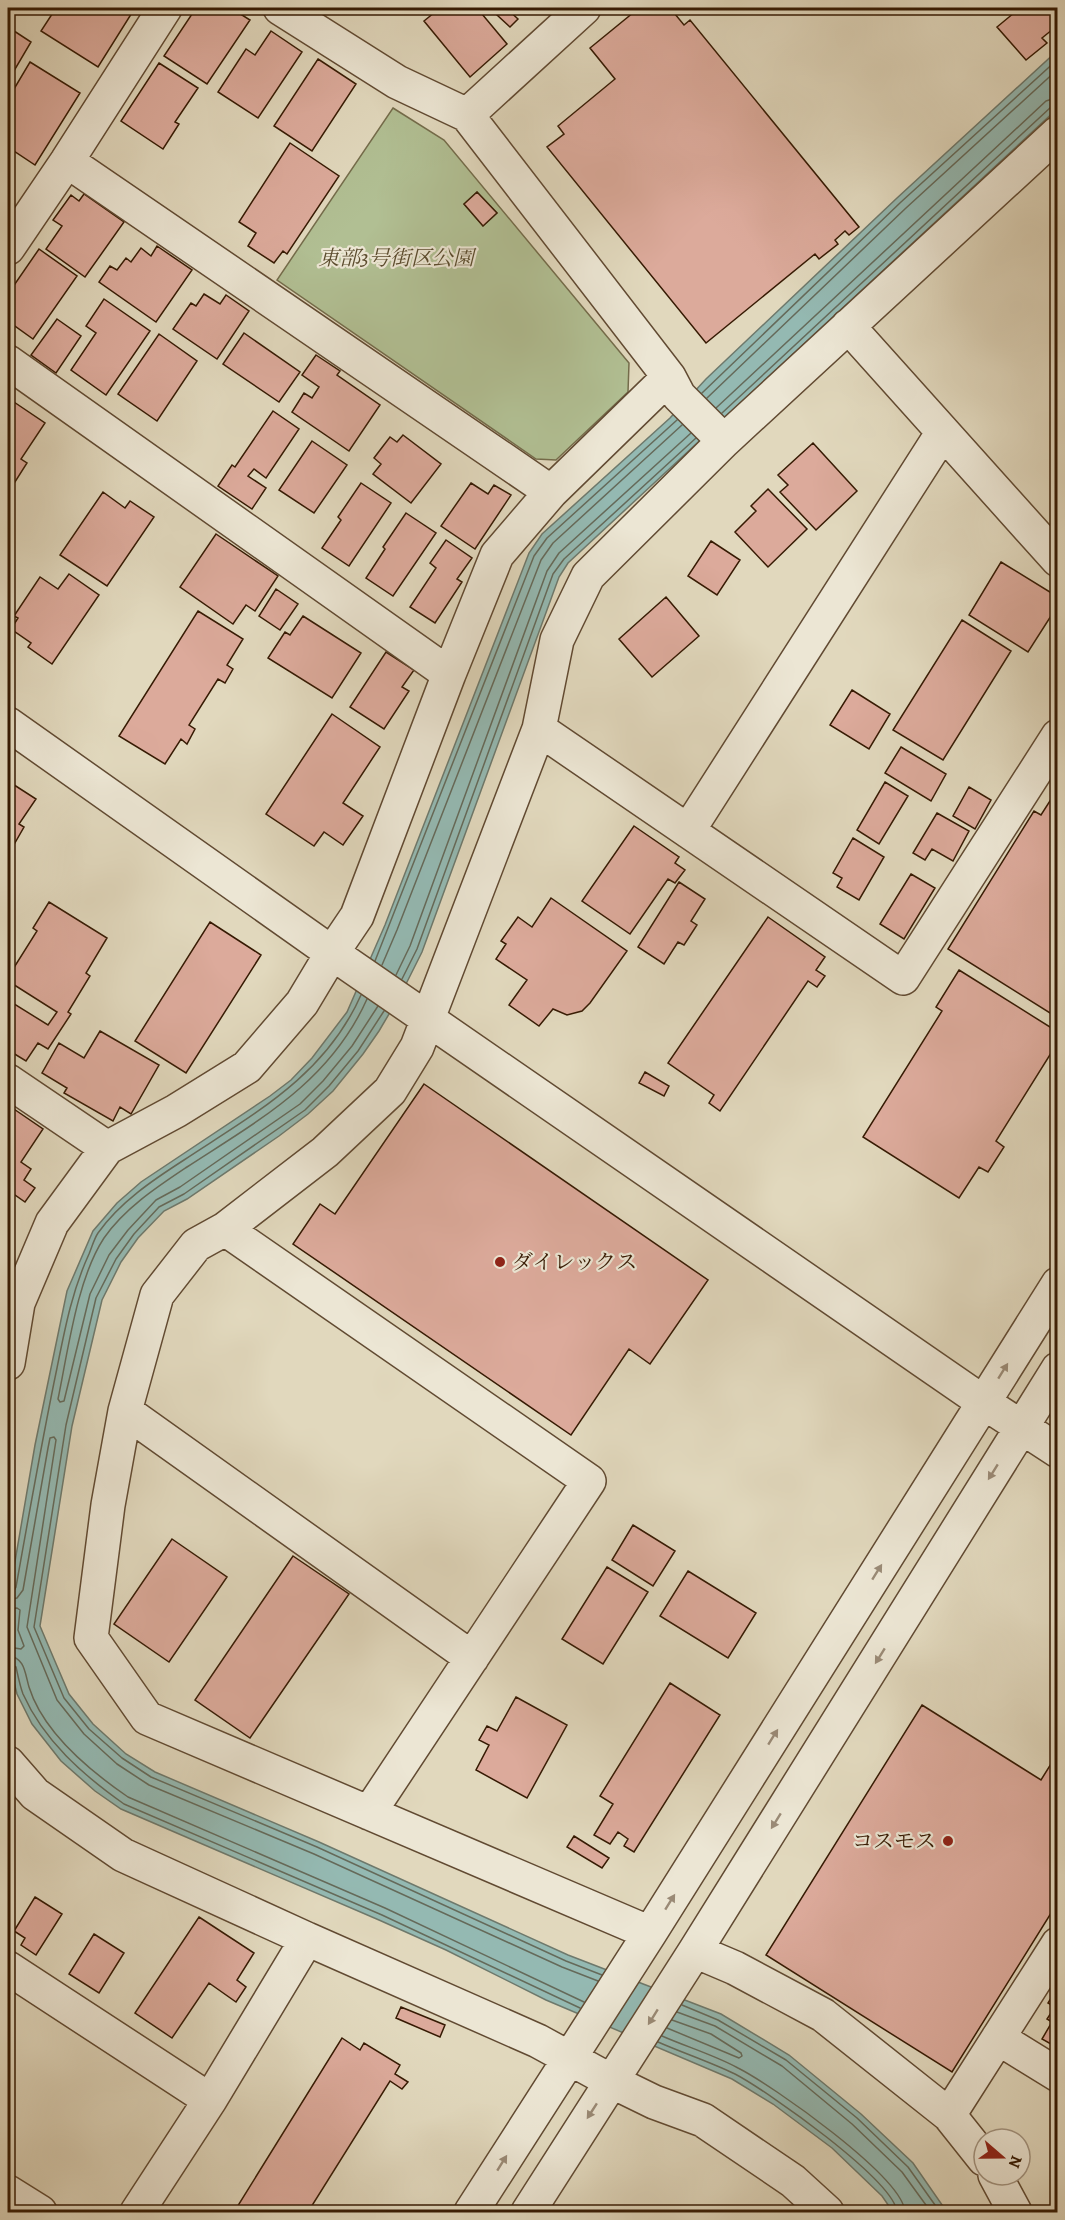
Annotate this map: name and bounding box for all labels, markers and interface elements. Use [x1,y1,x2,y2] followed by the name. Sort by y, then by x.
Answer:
[318,244,477,272] park label: 東部3号街区公園
[512,1248,637,1276] place label: ダイレックス
[493,1255,507,1269] marker: ダイレックス
[997,1363,1008,1379] one-way arrow
[988,1464,999,1480] one-way arrow
[872,1564,883,1580] one-way arrow
[874,1648,885,1664] one-way arrow
[768,1729,779,1745] one-way arrow
[771,1813,782,1829] one-way arrow
[852,1827,936,1855] place label: コスモス
[941,1834,955,1848] marker: コスモス
[664,1894,675,1910] one-way arrow
[647,2009,658,2025] one-way arrow
[587,2103,598,2119] one-way arrow
[972,2127,1032,2187] north arrow
[1003,2153,1027,2171] text: N
[497,2155,508,2171] one-way arrow

